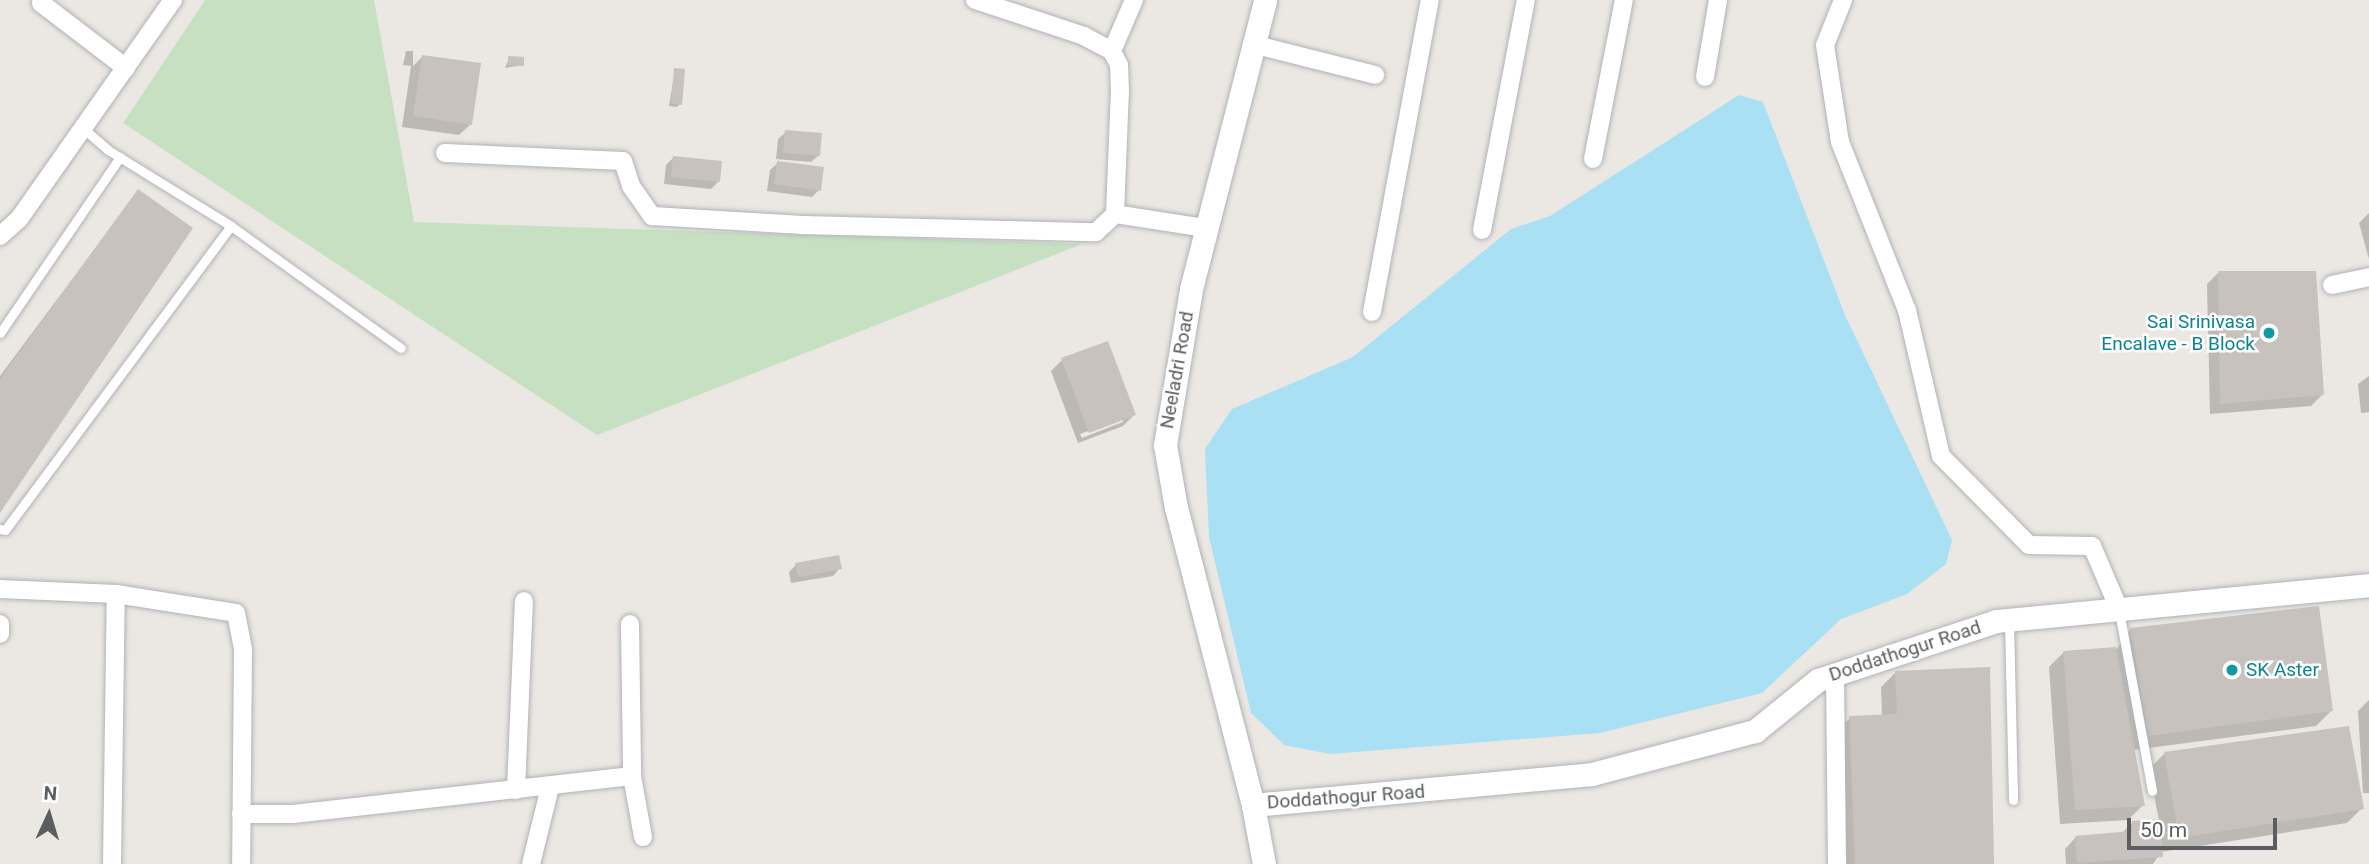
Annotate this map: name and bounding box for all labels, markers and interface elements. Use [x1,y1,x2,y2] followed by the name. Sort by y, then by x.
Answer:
[1155,310,1199,430] street label: Neeladri Road
[2101,311,2255,355] place label: Sai Srinivasa Encalave - B Block
[2261,325,2277,341] marker: Sai Srinivasa Encalave - B Block
[1826,616,1984,686] street label: Doddathogur Road
[2246,659,2319,681] place label: SK Aster
[2224,662,2240,678] marker: SK Aster
[14,780,84,850] north arrow
[1266,780,1426,814] street label: Doddathogur Road
[43,782,58,805] text: N
[2131,804,2282,848] scale bar
[2140,818,2187,842] text: 50 m

